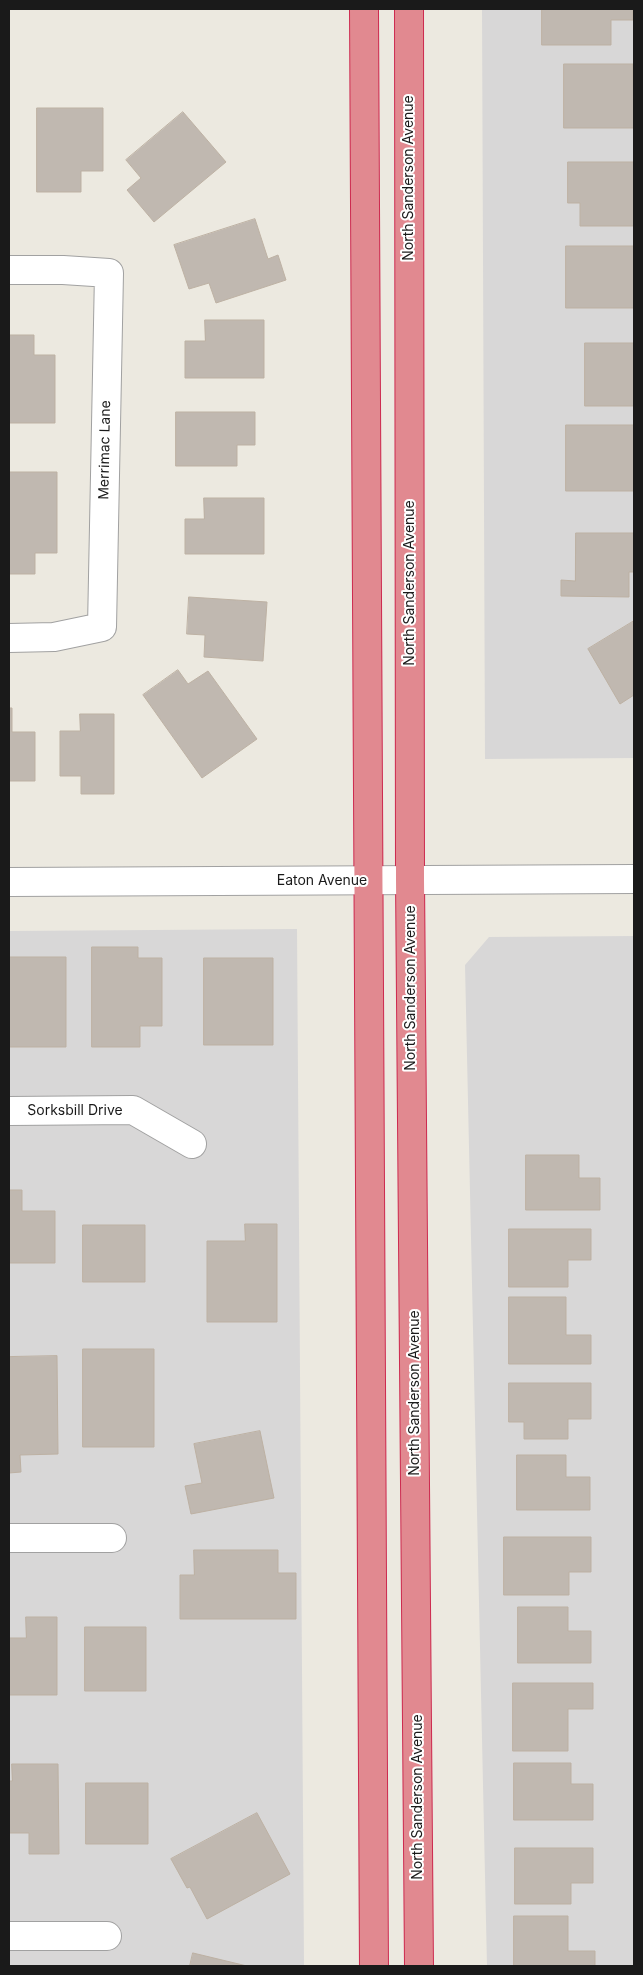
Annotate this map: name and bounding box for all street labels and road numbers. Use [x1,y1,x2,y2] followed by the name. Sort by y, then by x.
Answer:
[401,95,417,261] street label: North Sanderson Avenue
[96,400,114,500] street label: Merrimac Lane
[402,500,418,666] street label: North Sanderson Avenue
[277,873,367,889] street label: Eaton Avenue
[403,905,419,1071] street label: North Sanderson Avenue
[27,1103,123,1119] street label: Sorksbill Drive
[407,1310,423,1476] street label: North Sanderson Avenue
[410,1714,426,1880] street label: North Sanderson Avenue

